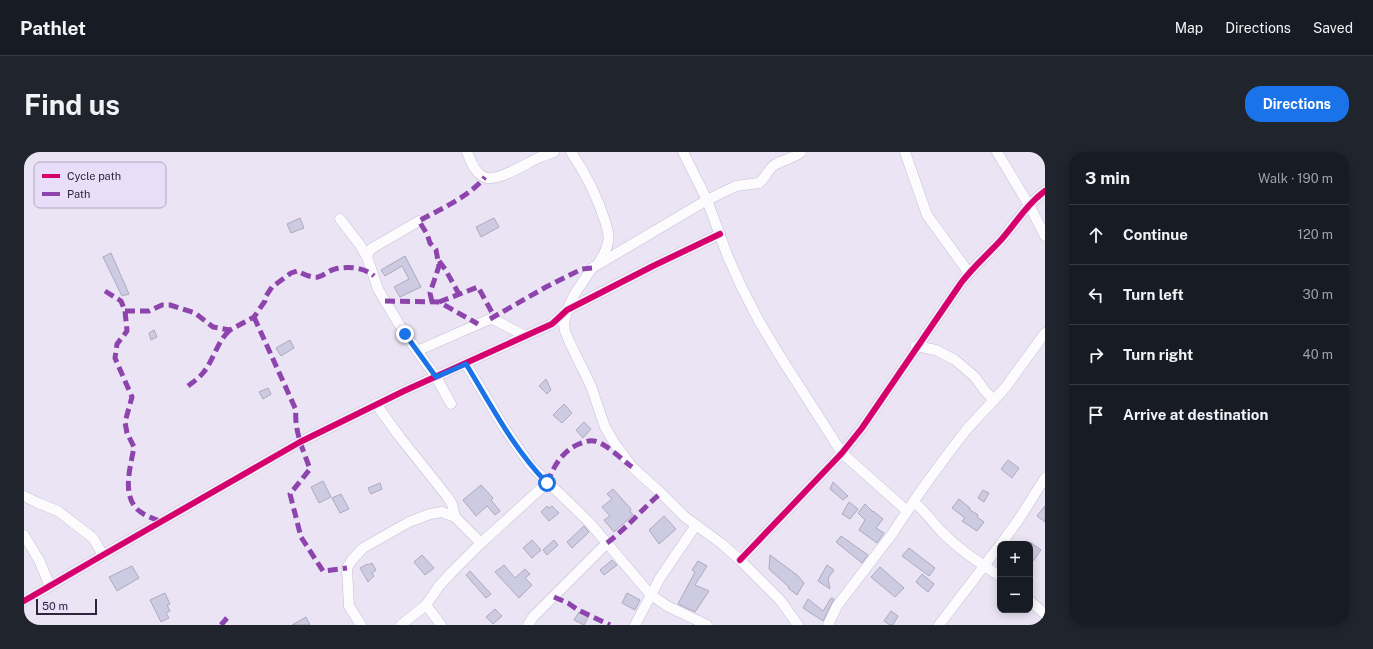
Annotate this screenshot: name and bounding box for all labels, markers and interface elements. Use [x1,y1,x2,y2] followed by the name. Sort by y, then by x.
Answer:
[20,17,86,39] text: Pathlet
[1175,20,1203,36] text: Map
[1225,20,1291,36] text: Directions
[1313,20,1353,36] text: Saved
[1245,86,1349,122] button: Directions
[24,88,120,121] text: Find us
[34,162,166,208] legend
[1085,168,1130,188] text: 3 min
[67,170,121,182] text: Cycle path
[1258,171,1333,186] text: Walk · 190 m
[67,188,90,200] text: Path
[1085,224,1107,246] icon: ahead
[1123,226,1188,243] text: Continue
[1298,227,1333,242] text: 120 m
[1085,284,1107,306] icon: left
[1123,286,1184,303] text: Turn left
[1303,287,1333,302] text: 30 m
[396,325,414,343] route end
[1085,344,1107,366] icon: right
[1123,346,1193,363] text: Turn right
[1302,347,1333,362] text: 40 m
[1085,404,1107,426] icon: arrive
[1123,406,1268,423] text: Arrive at destination
[538,474,556,492] route start
[997,541,1033,613] map controls
[997,541,1033,577] button: +
[997,577,1033,613] button: −
[36,597,97,616] scale bar
[42,600,68,612] text: 50 m

